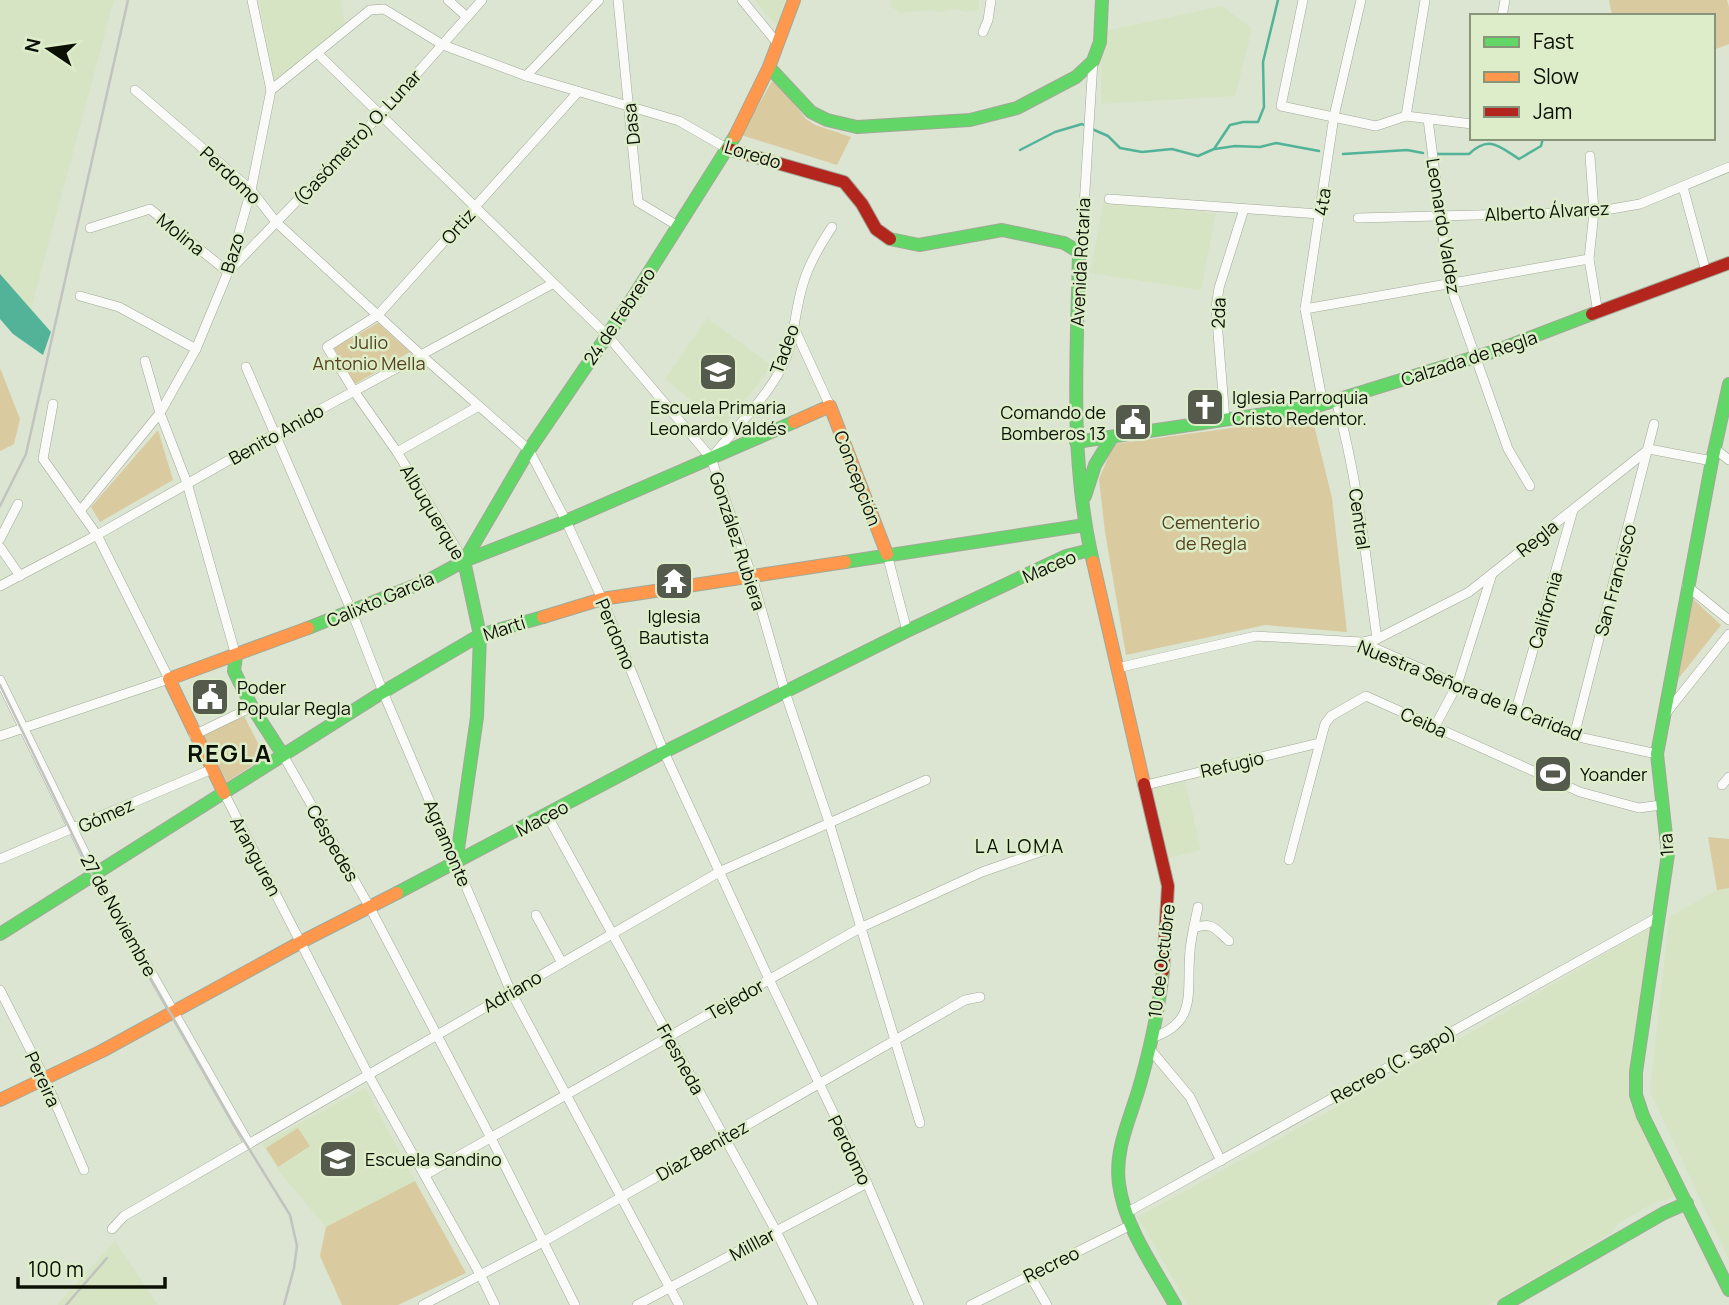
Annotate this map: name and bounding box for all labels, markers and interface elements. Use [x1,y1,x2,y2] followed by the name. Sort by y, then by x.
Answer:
[14,14,84,84] north arrow
[1470,14,1715,140] legend
[1533,27,1574,55] text: Fast
[18,36,47,55] text: N
[1533,62,1579,90] text: Slow
[288,64,427,210] street label: (Gasómetro) O. Lunar
[1533,97,1572,125] text: Jam
[617,102,645,146] street label: Dasa
[722,134,784,174] street label: Loredo
[195,141,267,209] street label: Perdomo
[1421,156,1467,296] street label: Leonardo Valdez
[1308,187,1336,217] street label: 4ta
[1484,196,1610,226] street label: Alberto Álvarez
[1065,197,1095,327] street label: Avenida Rotaria
[436,203,480,249] street label: Ortiz
[152,207,210,261] street label: Molina
[215,230,249,276] street label: Bazo
[578,263,660,369] street label: 24 de Febrero
[1205,297,1231,329] street label: 2da
[764,321,804,377] street label: Tadeo
[1398,325,1540,391] street label: Calzada de Regla
[313,330,425,375] park label: Julio Antonio Mella
[697,351,739,393] school or university icon: Escuela Primaria Leonardo Valdés
[1232,385,1368,430] place label: Iglesia Parroquia Cristo Redentor.
[1184,386,1226,428] church icon: Iglesia Parroquia Cristo Redentor.
[649,395,787,440] place label: Escuela Primaria Leonardo Valdés
[224,398,328,470] street label: Benito Anido
[1000,400,1106,445] place label: Comando de Bomberos 13
[1112,401,1154,443] public building icon: Comando de Bomberos 13
[829,427,887,529] street label: Concepción
[395,460,471,564] street label: Albuquerque
[704,469,772,613] street label: González Rubiera
[1344,487,1376,551] street label: Central
[1162,510,1260,555] park label: Cementerio de Regla
[1511,514,1563,562] street label: Regla
[1589,521,1641,639] street label: San Francisco
[1019,544,1079,588] street label: Maceo
[653,560,695,602] temple icon: Iglesia Bautista
[322,566,438,632] street label: Calixto García
[1523,569,1567,651] street label: California
[590,595,642,673] street label: Perdomo
[639,604,709,649] place label: Iglesia Bautista
[480,610,528,646] street label: Martí
[1354,634,1586,746] street label: Nuestra Señora de la Caridad
[237,675,351,720] place label: Poder Popular Regla
[189,676,231,718] public building icon: Poder Popular Regla
[1397,701,1451,743] street label: Ceiba
[187,736,273,769] district label: REGLA
[1198,745,1266,783] street label: Refugio
[1532,753,1574,795] sports icon: Yoander
[1580,762,1648,786] place label: Yoander
[74,792,138,838] street label: Gómez
[512,794,572,842] street label: Maceo
[419,796,477,890] street label: Agramonte
[301,800,365,886] street label: Céspedes
[225,812,287,900] street label: Aranguren
[975,833,1065,859] district label: LA LOMA
[1653,833,1679,857] street label: 1ra
[75,849,163,981] street label: 27 de Noviembre
[1142,903,1180,1019] street label: 10 de Octubre
[478,965,546,1017] street label: Adriano
[702,973,769,1025] street label: Tejedor
[652,1019,710,1099] street label: Fresneda
[1326,1020,1460,1108] street label: Recreo (C. Sapo)
[20,1047,66,1111] street label: Pereira
[823,1111,877,1189] street label: Perdomo
[652,1114,752,1186] street label: Díaz Benítez
[317,1138,359,1180] school or university icon: Escuela Sandino
[365,1147,502,1171] place label: Escuela Sandino
[725,1222,779,1266] street label: Milllar
[1019,1240,1083,1288] street label: Recreo
[18,1246,164,1290] scale bar
[28,1255,84,1283] text: 100 m

